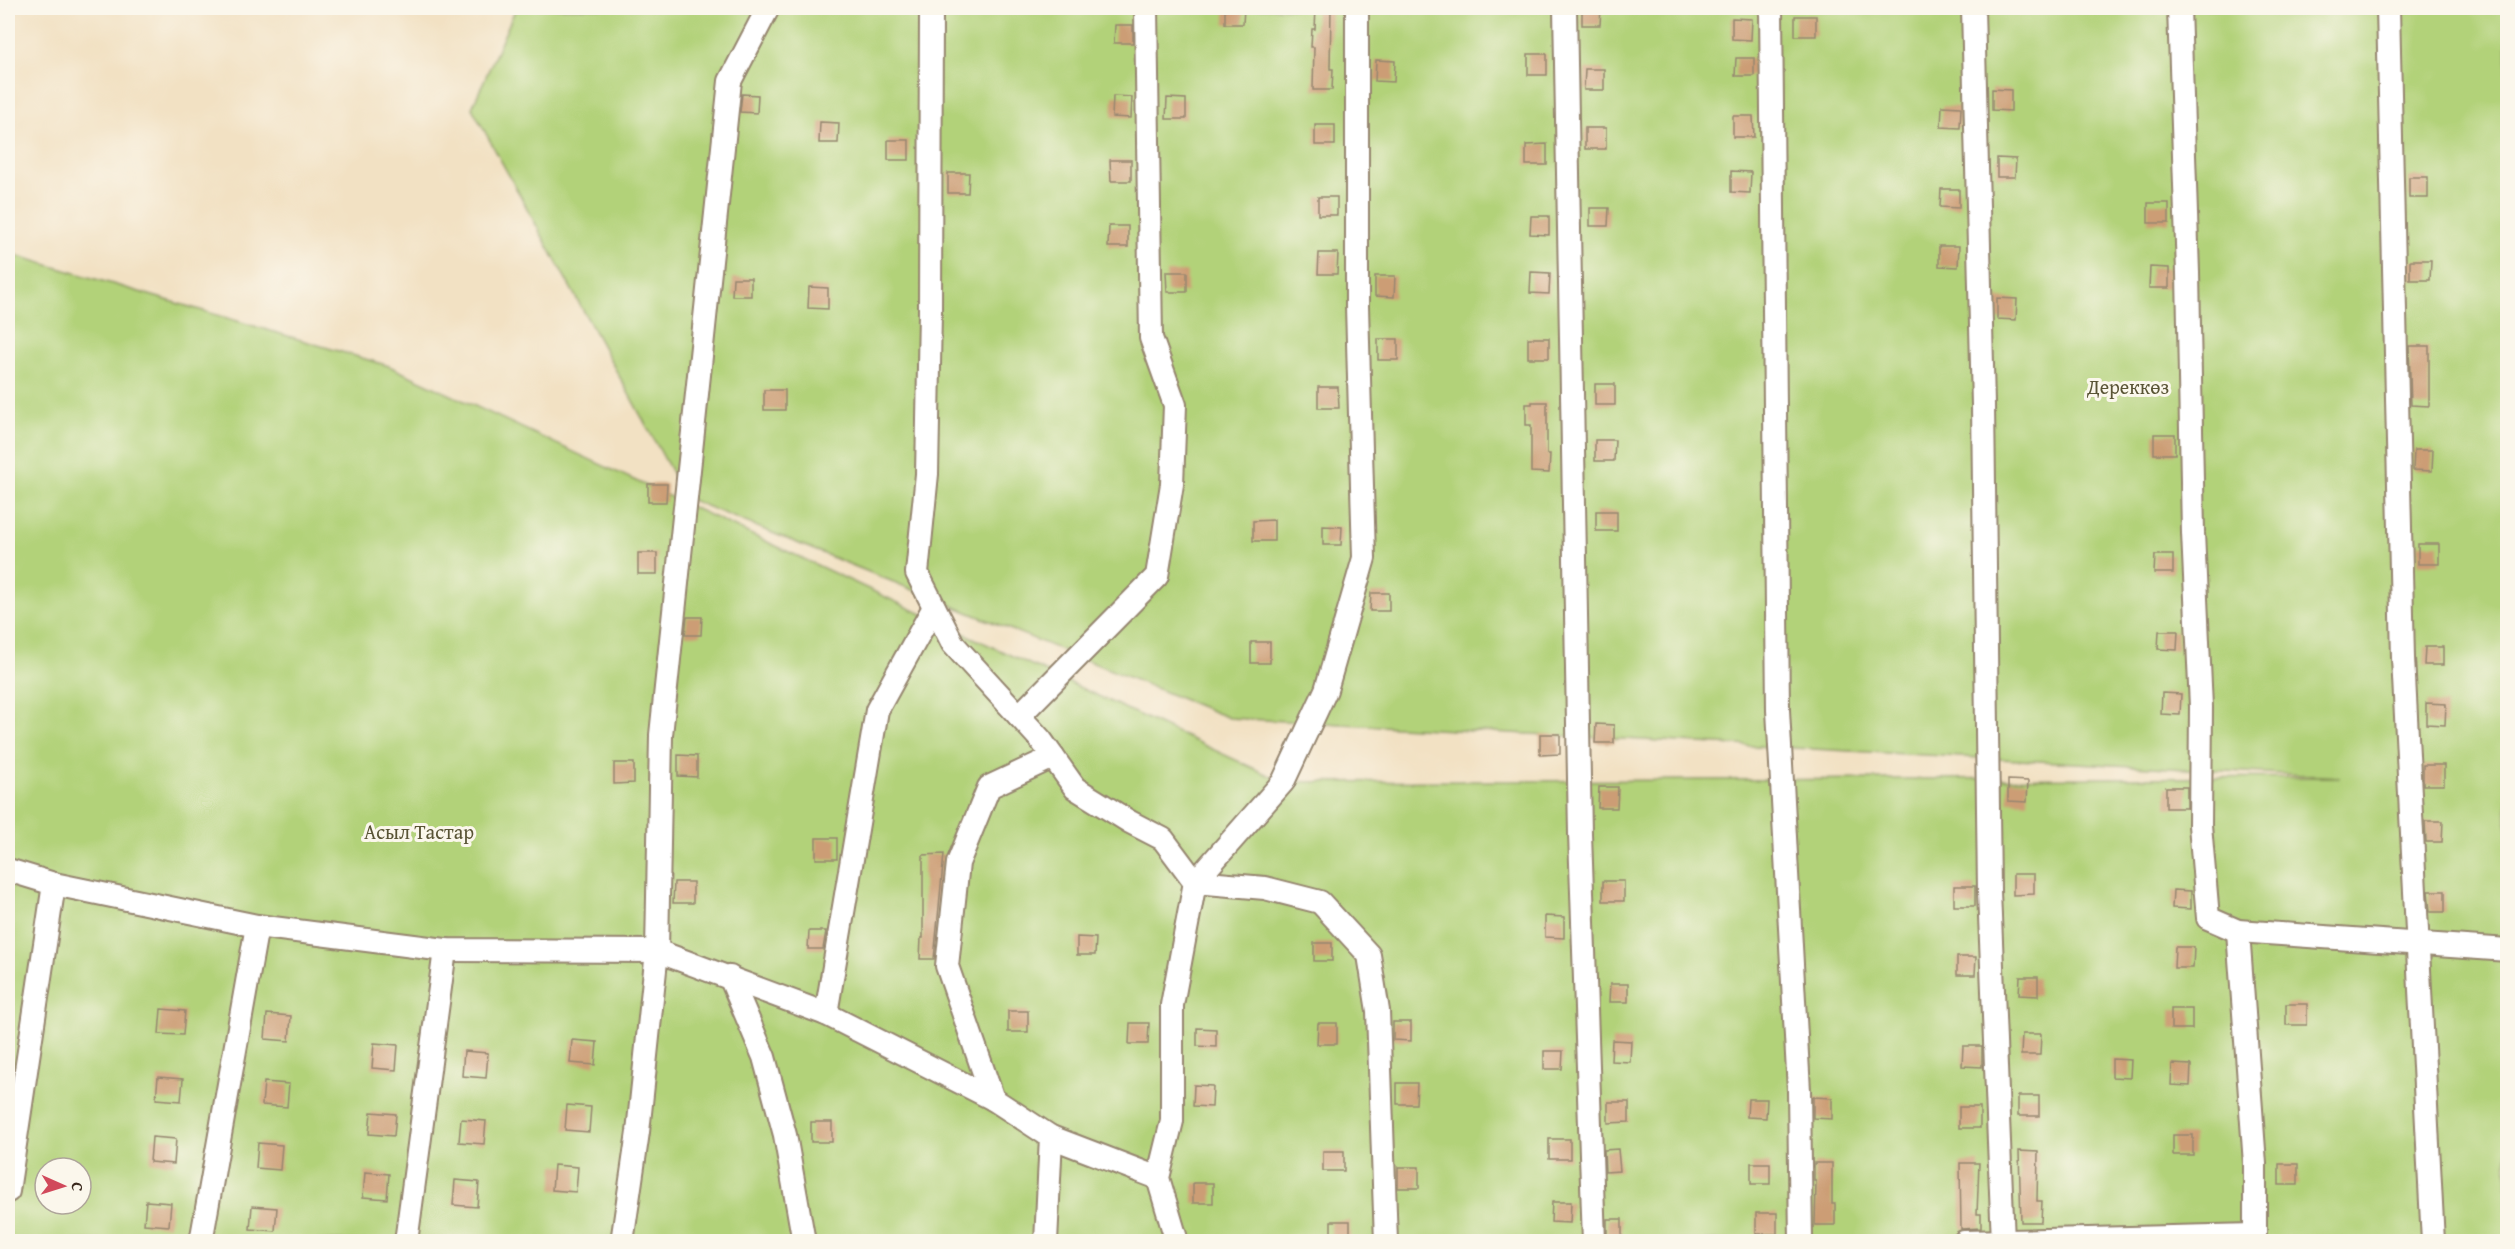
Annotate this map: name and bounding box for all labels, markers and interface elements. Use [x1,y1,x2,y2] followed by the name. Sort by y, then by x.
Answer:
[2086,372,2169,401] park label: Дереккөз
[364,817,474,846] park label: Асыл Тастар
[33,1156,93,1216] north arrow
[66,1182,90,1192] text: С

